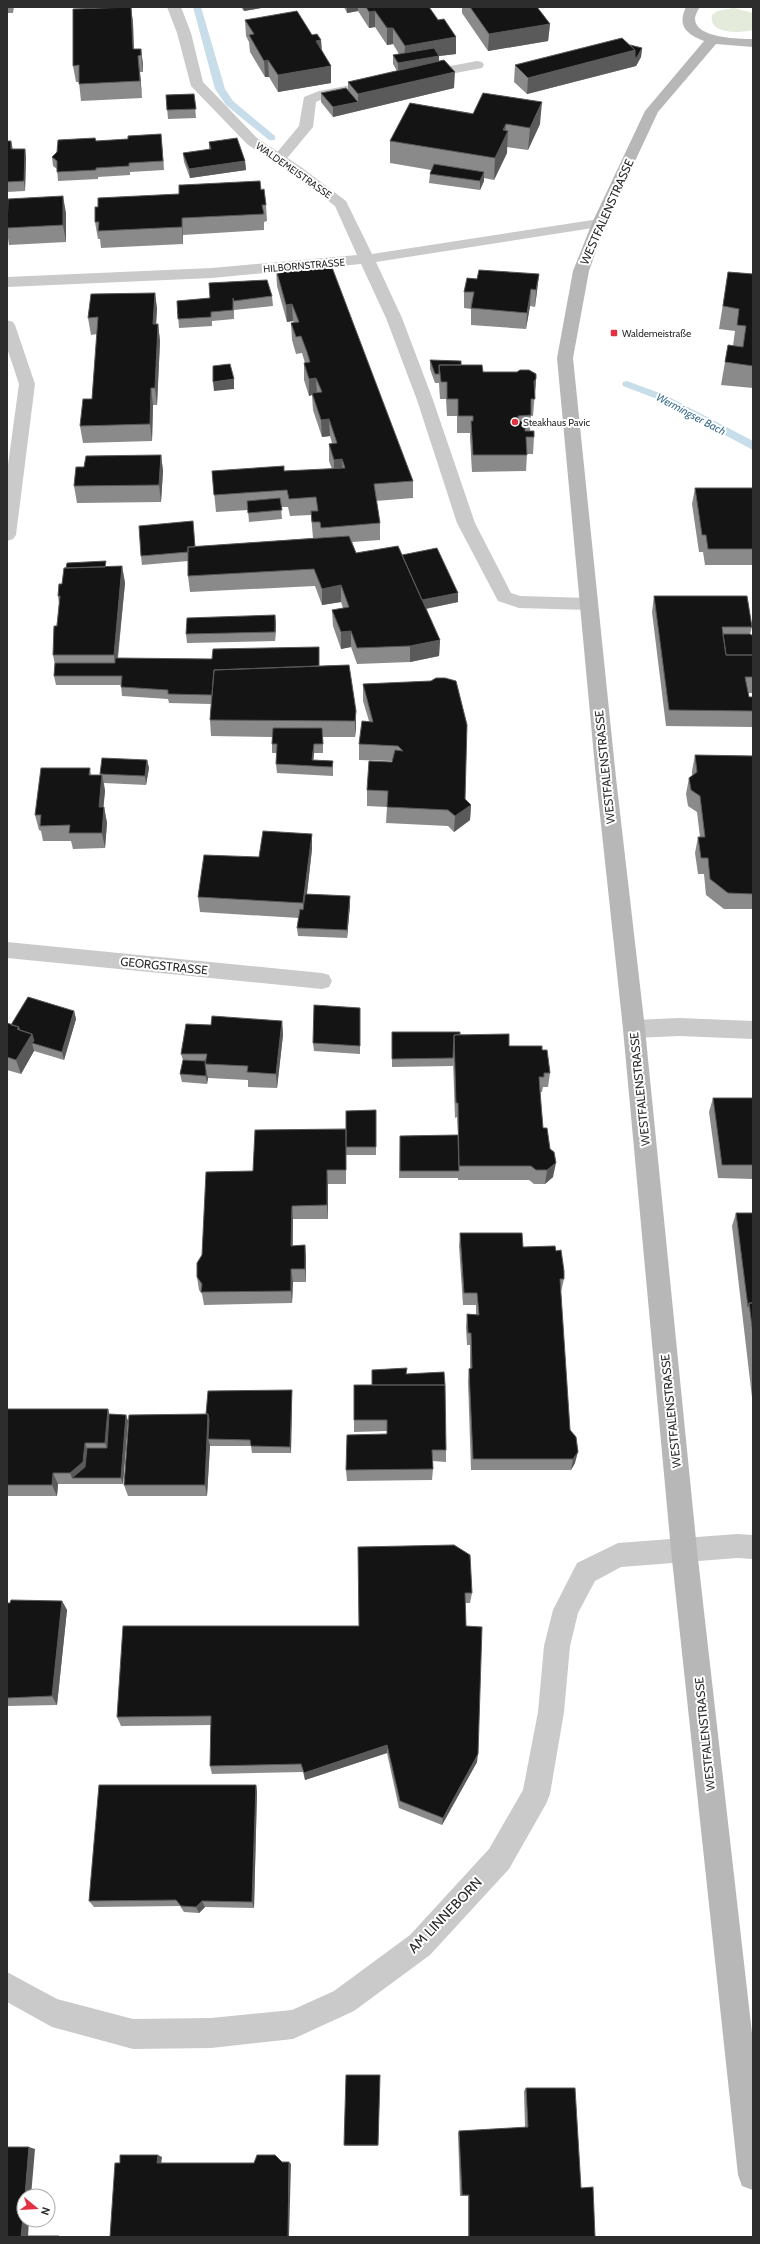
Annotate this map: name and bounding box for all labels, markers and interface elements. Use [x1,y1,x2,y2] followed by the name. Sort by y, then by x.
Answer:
[253,139,335,202] street label: WALDEMEISTRASSE
[576,156,637,267] street label: WESTFALENSTRASSE
[263,255,346,276] street label: HILBORNSTRASSE
[622,327,691,340] place label: Waldemeistraße
[609,328,619,338] marker: Waldemeistraße
[654,390,728,438] water label: Wermingser Bach
[523,416,591,429] place label: Steakhaus Pavic
[510,417,520,427] marker: Steakhaus Pavic
[591,709,618,825] street label: WESTFALENSTRASSE
[120,953,209,978] street label: GEORGSTRASSE
[626,1031,653,1147] street label: WESTFALENSTRASSE
[657,1353,684,1469] street label: WESTFALENSTRASSE
[691,1676,718,1792] street label: WESTFALENSTRASSE
[404,1873,486,1957] street label: AM LINNEBORN
[16,2188,56,2228] north arrow
[38,2205,53,2217] text: N

